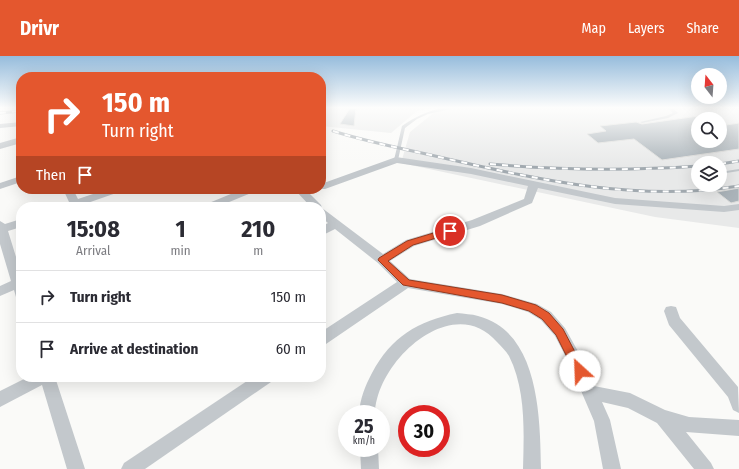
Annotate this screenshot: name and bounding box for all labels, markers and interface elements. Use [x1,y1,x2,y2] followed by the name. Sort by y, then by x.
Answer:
[20,17,59,40] text: Drivr
[582,20,606,37] text: Map
[628,20,664,37] text: Layers
[686,20,719,37] text: Share
[691,68,727,104] north arrow
[691,68,727,192] map controls
[102,86,170,119] text: 150 m
[36,88,88,140] icon: right
[691,112,727,148] button: search
[102,120,174,142] text: Turn right
[691,156,727,192] button: layers
[74,164,96,186] icon: arrive
[36,166,66,184] text: Then
[433,214,467,248] pin
[67,215,120,243] text: 15:08
[176,215,186,243] text: 1
[241,215,275,243] text: 210
[439,220,461,242] icon: arrive
[76,243,111,258] text: Arrival
[171,243,191,258] text: min
[253,243,263,258] text: m
[36,286,58,308] icon: right
[70,288,131,306] text: Turn right
[270,288,306,306] text: 150 m
[36,338,58,360] icon: arrive
[70,340,198,358] text: Arrive at destination
[276,340,306,358] text: 60 m
[559,350,601,392] position arrow
[398,405,450,457] speed limit sign: 30
[354,414,374,438] text: 25
[353,435,375,447] text: km/h

